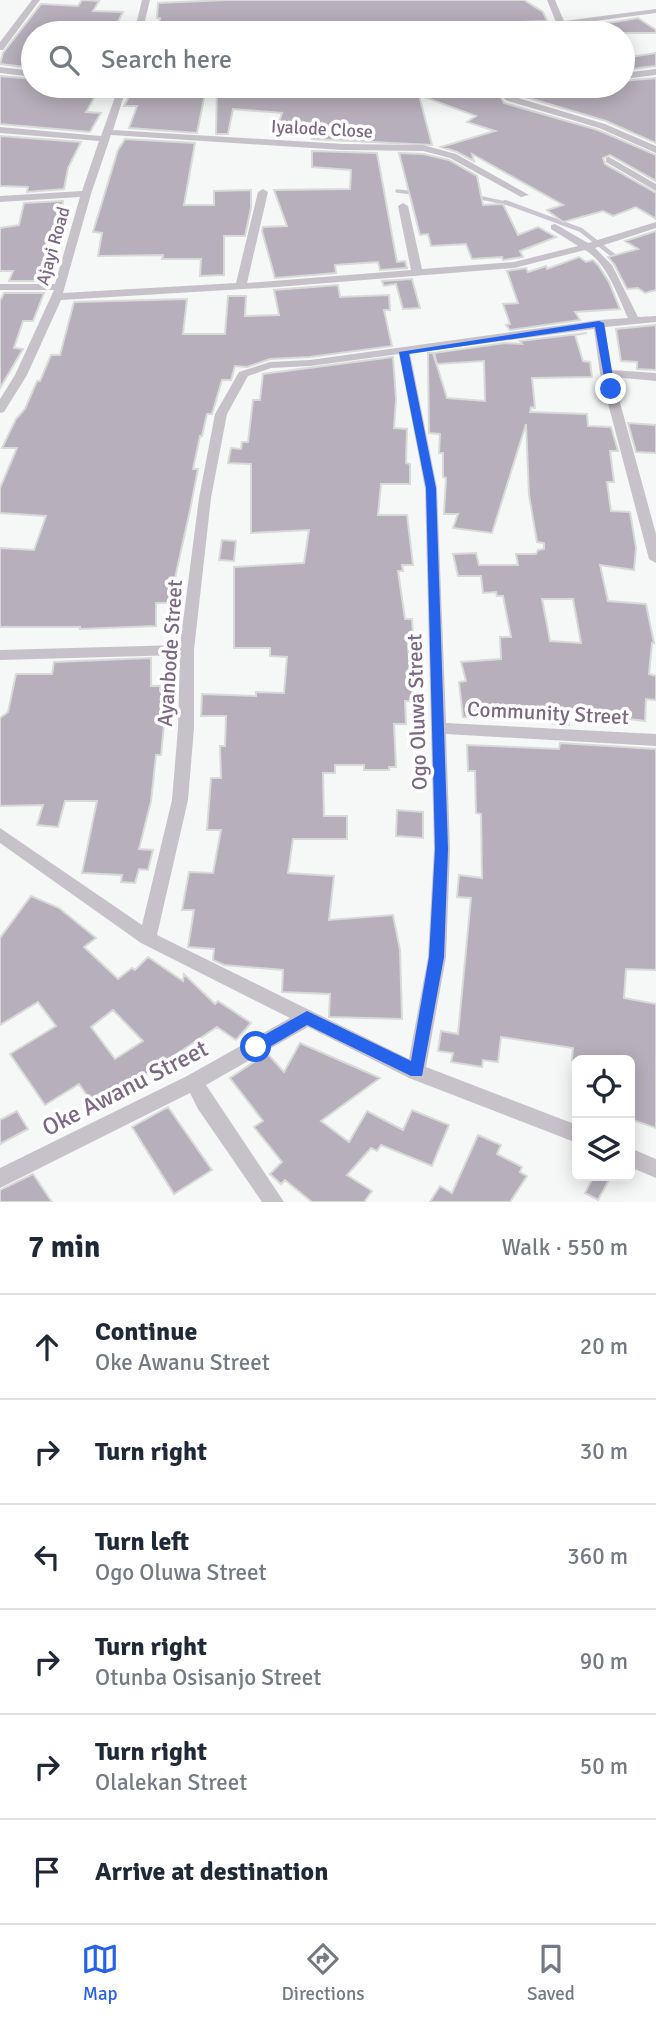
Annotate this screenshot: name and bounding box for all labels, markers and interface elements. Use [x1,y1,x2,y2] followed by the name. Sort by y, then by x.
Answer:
[21,21,635,98] search box
[45,41,83,79] icon: search
[101,44,232,76] text: Search here
[271,115,373,143] street label: Iyalode Close
[31,204,75,288] street label: Ajayi Road
[595,373,626,404] route end
[152,579,188,727] street label: Ayanbode Street
[401,633,433,791] street label: Ogo Oluwa Street
[466,696,630,730] street label: Community Street
[240,1031,271,1062] route start
[37,1033,213,1143] street label: Oke Awanu Street
[572,1055,635,1181] map controls
[572,1055,635,1118] button: locate
[572,1118,635,1181] button: layers
[28,1229,100,1266] text: 7 min
[502,1233,628,1262] text: Walk · 550 m
[95,1316,197,1348] text: Continue
[28,1328,66,1366] icon: ahead
[580,1332,628,1361] text: 20 m
[95,1348,270,1377] text: Oke Awanu Street
[28,1433,66,1471] icon: right
[95,1436,207,1468] text: Turn right
[580,1437,628,1466] text: 30 m
[95,1526,189,1558] text: Turn left
[28,1538,66,1576] icon: left
[567,1542,628,1571] text: 360 m
[95,1558,267,1587] text: Ogo Oluwa Street
[95,1631,207,1663] text: Turn right
[28,1643,66,1681] icon: right
[580,1647,628,1676] text: 90 m
[95,1663,321,1692] text: Otunba Osisanjo Street
[95,1736,207,1768] text: Turn right
[28,1748,66,1786] icon: right
[580,1752,628,1781] text: 50 m
[95,1768,247,1797] text: Olalekan Street
[28,1853,66,1891] icon: arrive
[95,1856,328,1888] text: Arrive at destination
[81,1940,119,2006] tab: Map
[282,1940,365,2006] tab: Directions
[527,1940,575,2006] tab: Saved

